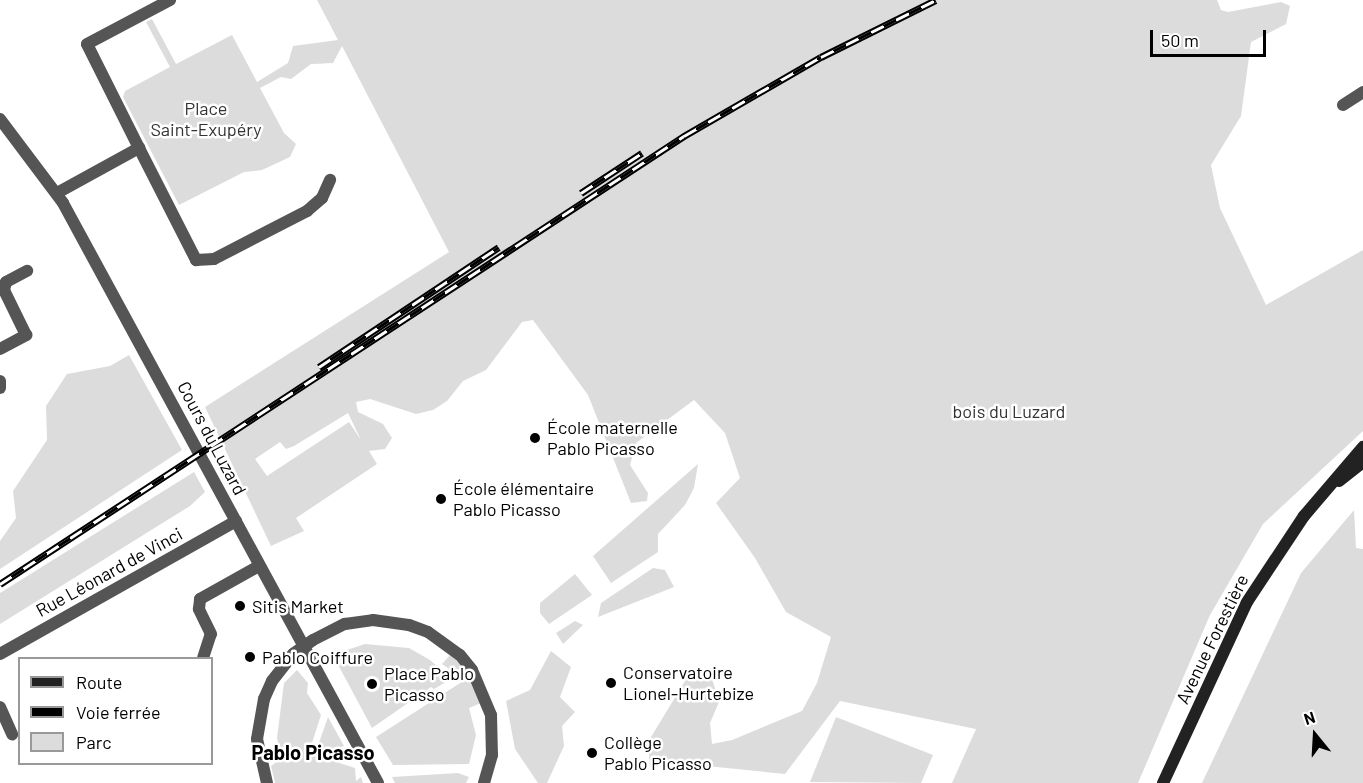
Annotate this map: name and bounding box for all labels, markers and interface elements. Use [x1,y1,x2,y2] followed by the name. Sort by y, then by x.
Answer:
[1153,18,1268,56] scale bar
[1161,29,1199,51] text: 50 m
[150,98,262,140] park label: Place Saint-Exupéry
[173,377,251,499] street label: Cours du Luzard
[953,400,1065,422] park label: bois du Luzard
[547,417,678,460] place label: École maternelle Pablo Picasso
[528,431,542,445] marker: École maternelle Pablo Picasso
[453,478,594,520] place label: École élémentaire Pablo Picasso
[434,492,448,506] marker: École élémentaire Pablo Picasso
[32,523,186,621] street label: Rue Léonard de Vinci
[1171,571,1253,707] street label: Avenue Forestière
[252,595,344,617] place label: Sitis Market
[233,599,247,613] marker: Sitis Market
[262,646,373,668] place label: Pablo Coiffure
[243,650,257,664] marker: Pablo Coiffure
[18,657,213,765] legend
[623,662,754,704] place label: Conservatoire Lionel-Hurtebize
[384,663,474,706] place label: Place Pablo Picasso
[76,671,122,693] text: Route
[604,676,618,690] marker: Conservatoire Lionel-Hurtebize
[365,677,379,691] marker: Place Pablo Picasso
[76,701,161,723] text: Voie ferrée
[1285,705,1345,765] north arrow
[1301,707,1317,728] text: N
[76,731,112,753] text: Parc
[604,732,712,774] place label: Collège Pablo Picasso
[251,740,375,764] district label: Pablo Picasso
[585,746,599,760] marker: Collège Pablo Picasso

